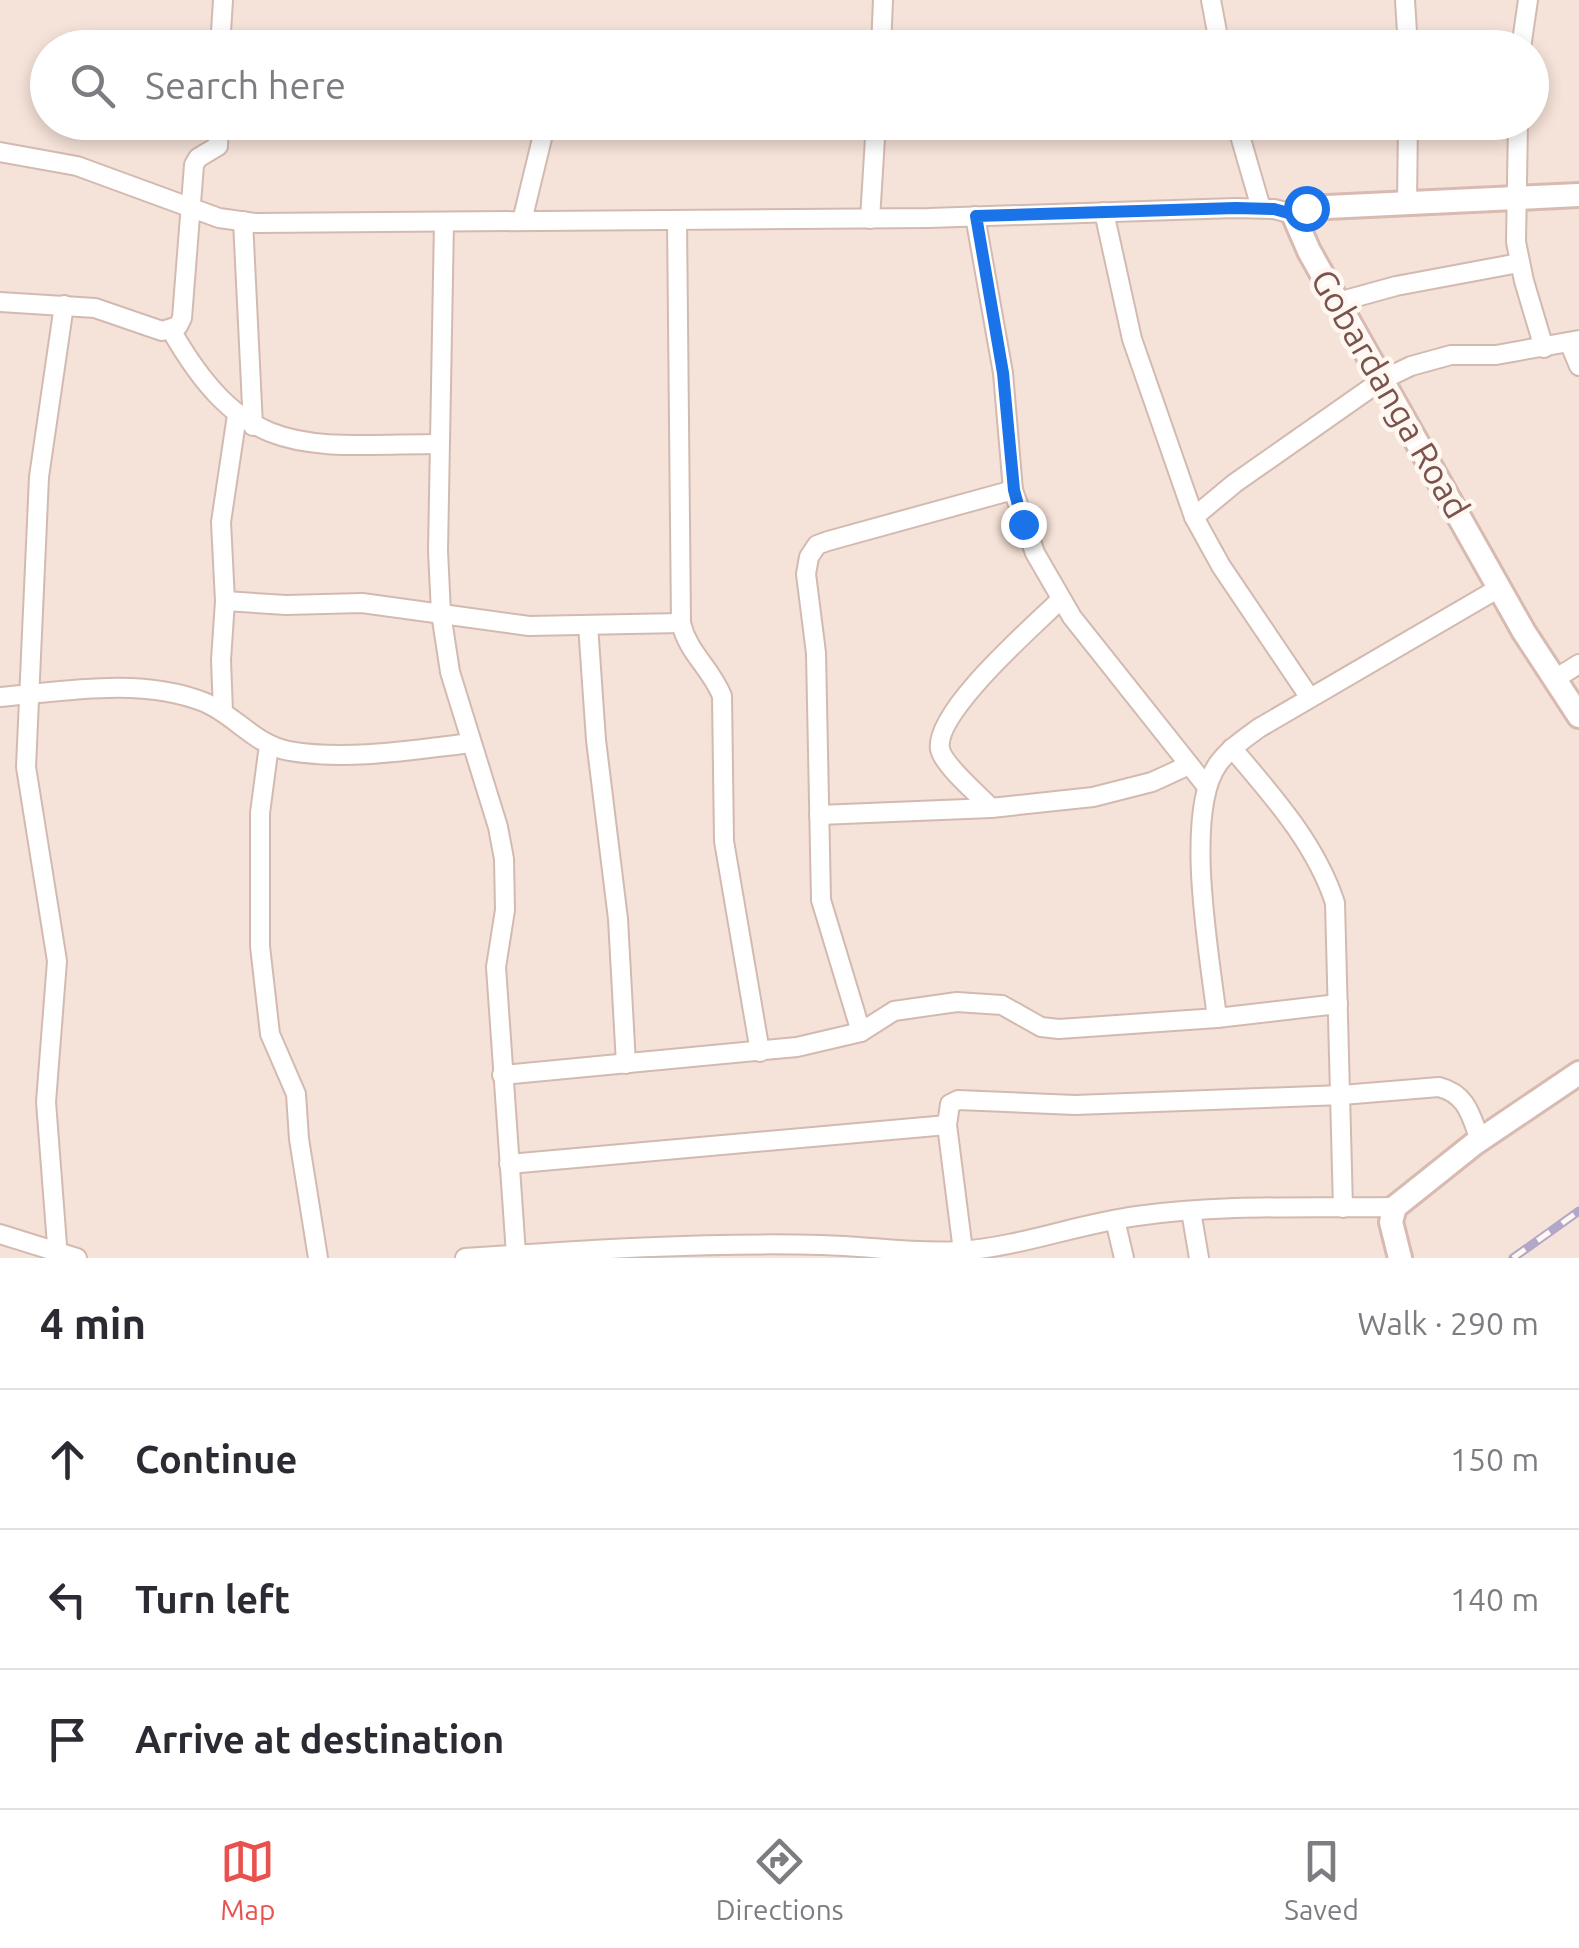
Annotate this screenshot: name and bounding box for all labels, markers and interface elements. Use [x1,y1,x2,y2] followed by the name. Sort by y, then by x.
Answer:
[30,30,1549,140] search box
[65,58,120,113] icon: search
[145,64,346,106] text: Search here
[1284,186,1330,232] route start
[1303,262,1478,525] street label: Gobardanga Road
[1001,502,1047,548] route end
[40,1300,146,1347] text: 4 min
[1357,1305,1539,1341] text: Walk · 290 m
[40,1432,95,1487] icon: ahead
[135,1438,297,1480] text: Continue
[1450,1441,1539,1477] text: 150 m
[40,1572,95,1627] icon: left
[135,1578,290,1620] text: Turn left
[1450,1581,1539,1617] text: 140 m
[40,1712,95,1767] icon: arrive
[135,1718,504,1760] text: Arrive at destination
[220,1834,275,1925] tab: Map
[716,1834,844,1925] tab: Directions
[1284,1834,1359,1925] tab: Saved

